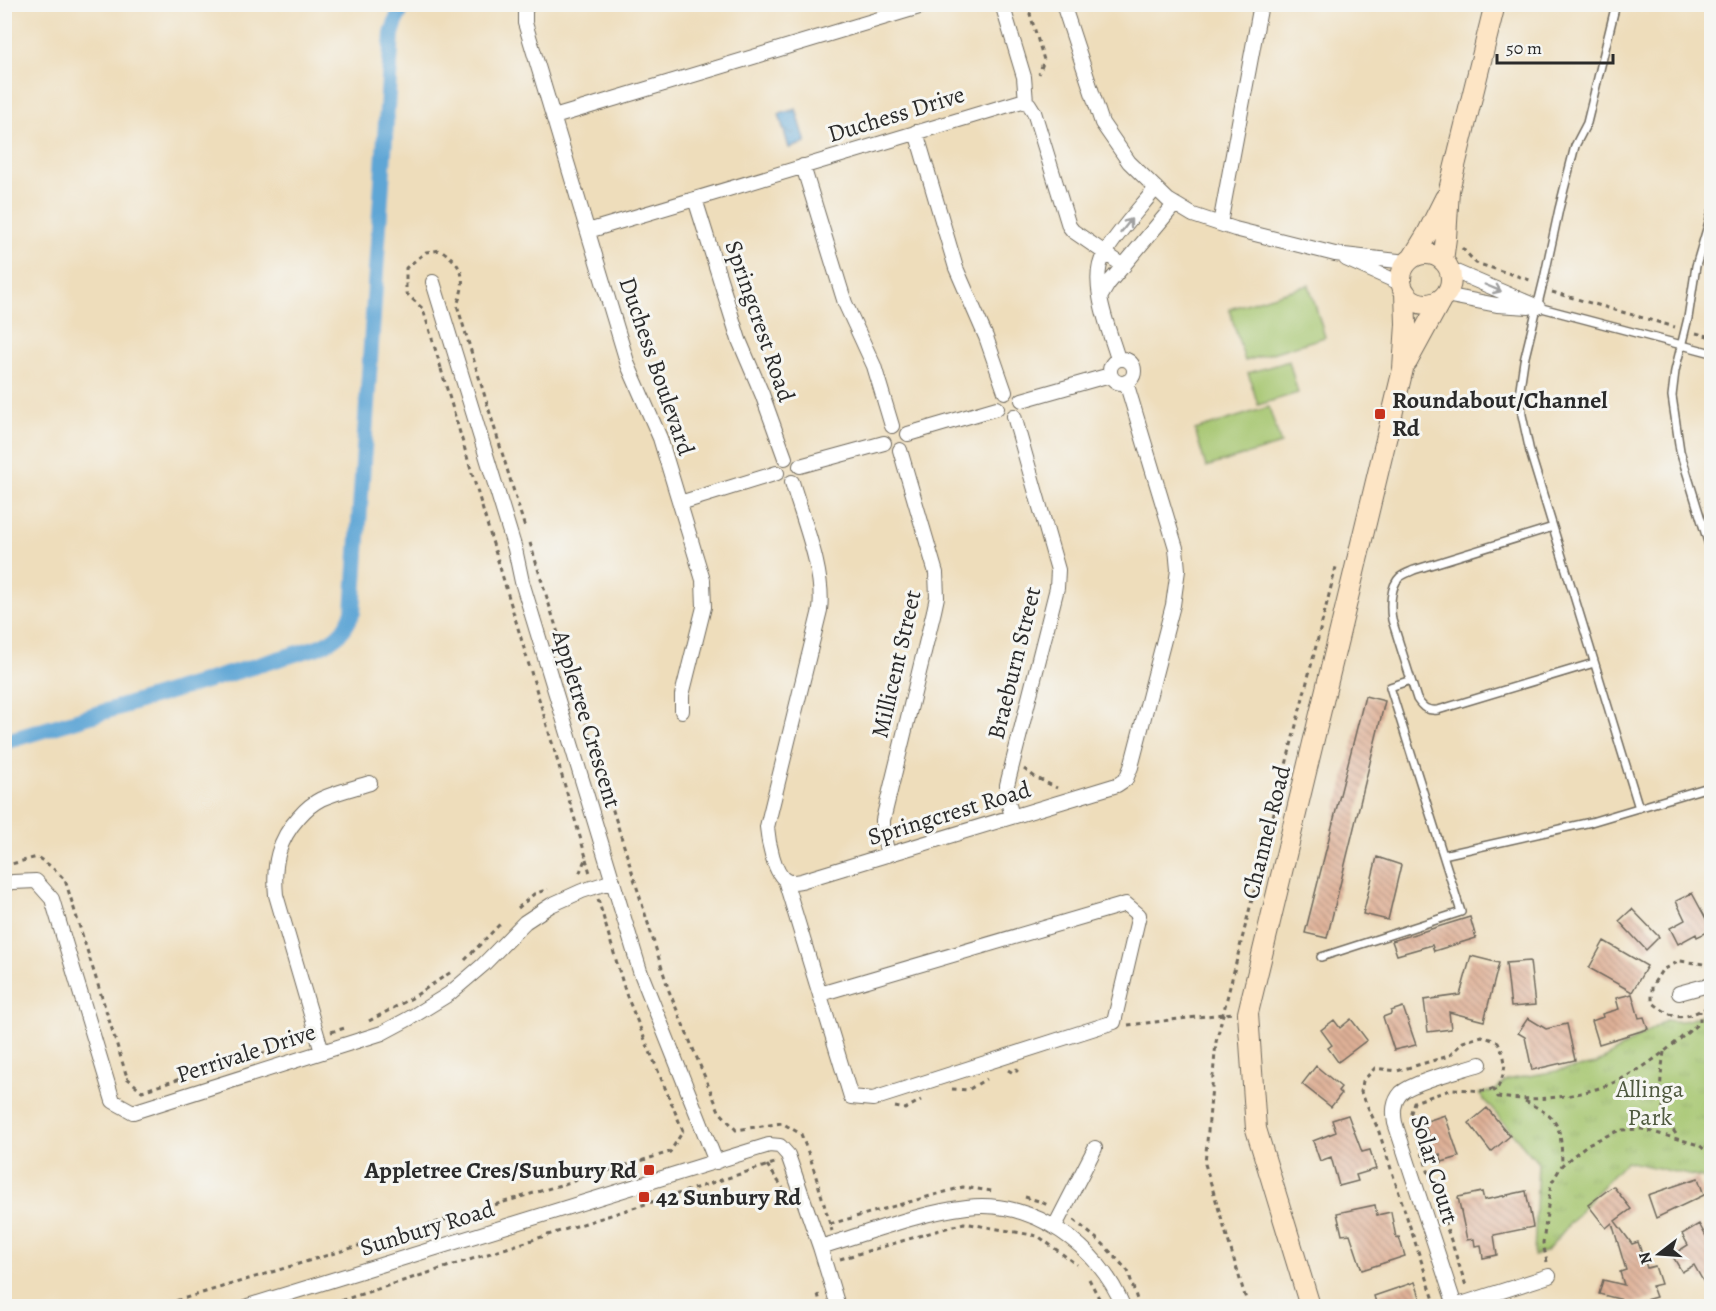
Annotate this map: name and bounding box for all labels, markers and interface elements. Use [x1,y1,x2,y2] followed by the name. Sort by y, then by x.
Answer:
[1497,27,1612,65] scale bar
[1506,36,1542,60] text: 50 m
[824,78,968,150] street label: Duchess Drive
[1120,218,1133,234] one-way arrow
[717,236,803,406] street label: Springcrest Road
[611,273,703,460] street label: Duchess Boulevard
[1484,283,1502,294] one-way arrow
[1392,384,1608,444] place label: Roundabout/Channel Rd
[1373,407,1387,421] marker: Roundabout/Channel Rd
[980,583,1048,743] street label: Braeburn Street
[863,587,929,741] street label: Millicent Street
[544,625,629,812] street label: Appletree Crescent
[1234,762,1298,902] street label: Channel Road
[864,773,1034,853] street label: Springcrest Road
[172,1015,320,1091] street label: Perrivale Drive
[1615,1073,1685,1133] park label: Allinga Park
[1403,1111,1467,1227] street label: Solar Court
[364,1154,637,1186] place label: Appletree Cres/Sunbury Rd
[642,1163,656,1177] marker: Appletree Cres/Sunbury Rd
[656,1181,801,1213] place label: 42 Sunbury Rd
[637,1190,651,1204] marker: 42 Sunbury Rd
[356,1192,498,1264] street label: Sunbury Road
[1629,1224,1689,1284] north arrow
[1633,1249,1658,1267] text: N

